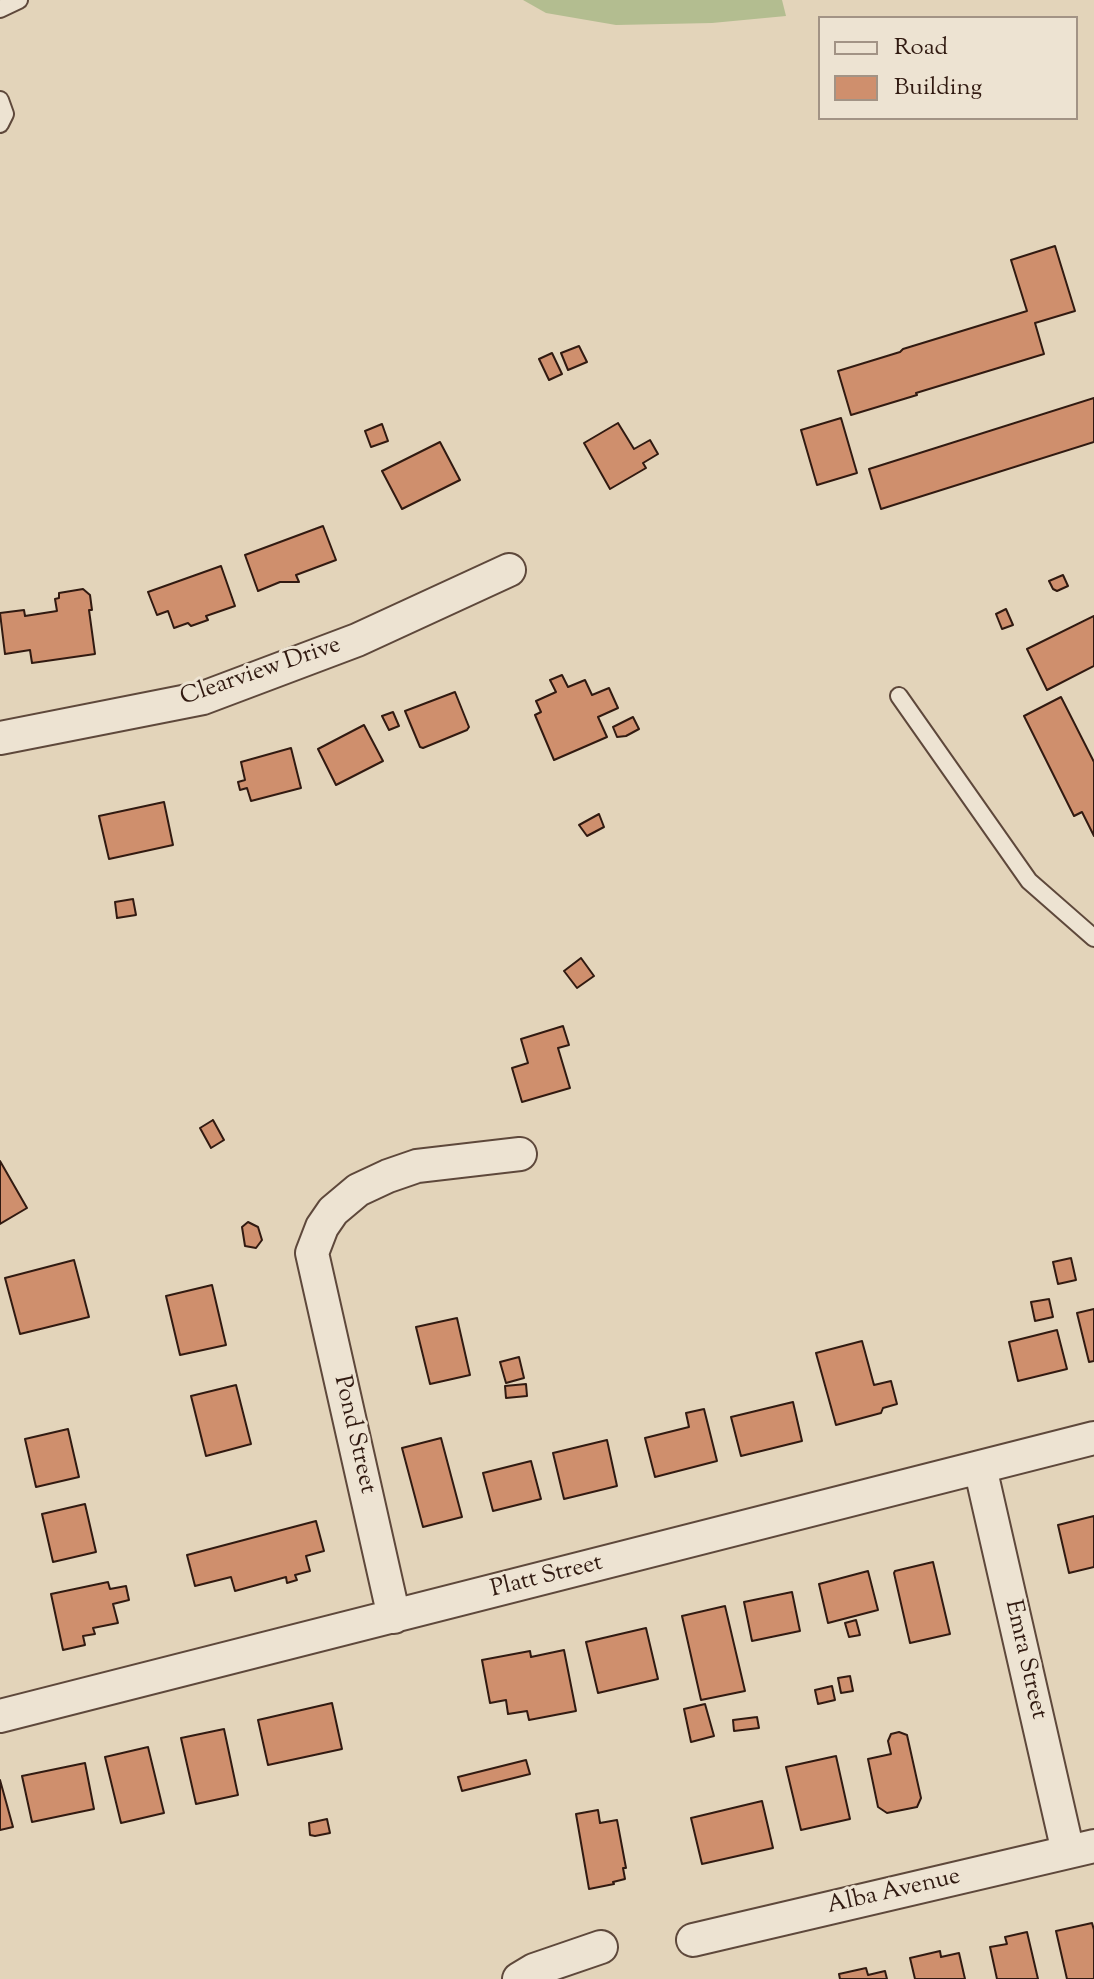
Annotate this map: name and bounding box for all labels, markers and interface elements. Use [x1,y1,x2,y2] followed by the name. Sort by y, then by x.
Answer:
[818,16,1078,120] legend
[894,31,948,65] text: Road
[894,71,982,105] text: Building
[177,632,345,714] street label: Clearview Drive
[325,1373,381,1497] street label: Pond Street
[488,1550,606,1606] street label: Platt Street
[996,1598,1052,1722] street label: Emra Street
[825,1864,963,1922] street label: Alba Avenue

